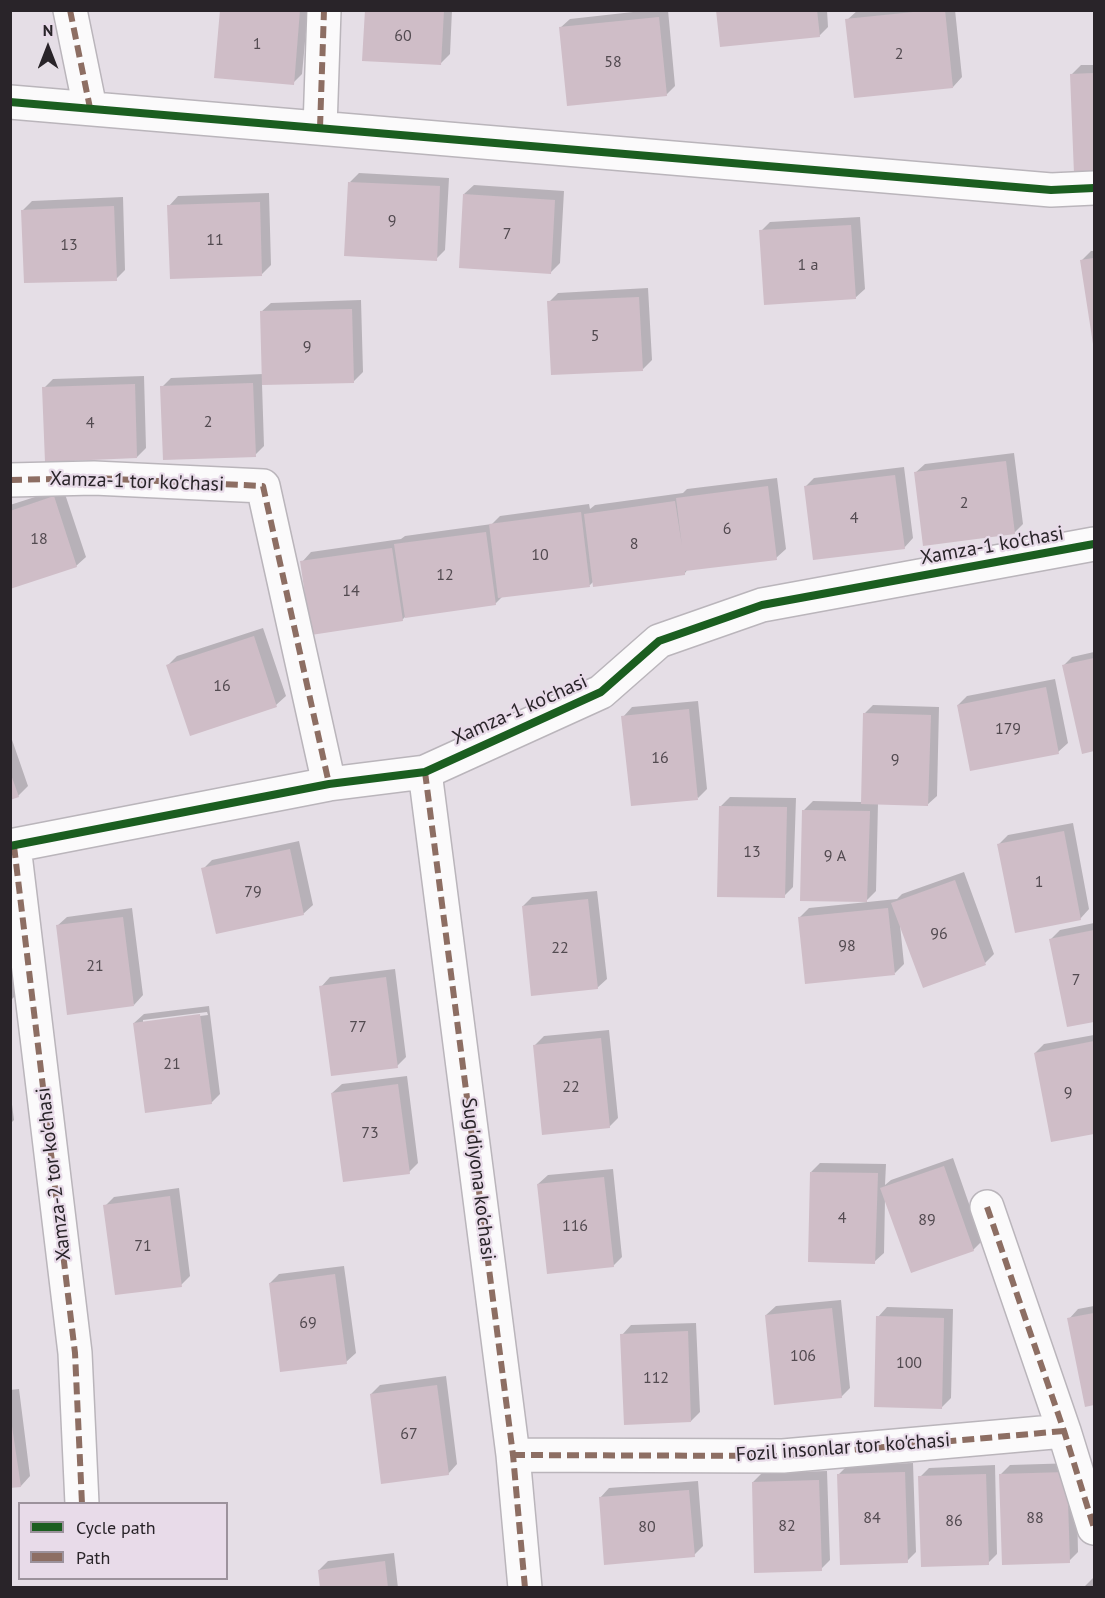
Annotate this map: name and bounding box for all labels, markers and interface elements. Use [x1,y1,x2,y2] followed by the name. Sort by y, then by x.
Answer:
[18,18,78,78] north arrow
[43,20,53,40] text: N
[394,26,412,46] house number: 60
[253,34,261,54] house number: 1
[895,44,903,64] house number: 2
[604,52,622,72] house number: 58
[388,211,396,231] house number: 9
[503,224,511,244] house number: 7
[206,230,224,250] house number: 11
[60,235,78,255] house number: 13
[798,255,818,275] house number: 1 а
[591,326,599,346] house number: 5
[303,337,311,357] house number: 9
[204,412,212,432] house number: 2
[86,413,94,433] house number: 4
[49,467,225,497] street label: Xamza-1 tor ko'chasi
[960,493,968,513] house number: 2
[850,508,858,528] house number: 4
[723,519,731,539] house number: 6
[918,522,1066,570] street label: Xamza-1 ko'chasi
[30,529,48,549] house number: 18
[630,534,638,554] house number: 8
[531,545,549,565] house number: 10
[436,565,454,585] house number: 12
[342,581,360,601] house number: 14
[449,669,591,751] street label: Xamza-1 ko'chasi
[213,676,231,696] house number: 16
[995,719,1021,739] house number: 179
[651,748,669,768] house number: 16
[891,750,899,770] house number: 9
[743,842,761,862] house number: 13
[824,846,846,866] house number: 9 А
[1035,872,1043,892] house number: 1
[244,882,262,902] house number: 79
[930,924,948,944] house number: 96
[838,936,856,956] house number: 98
[551,938,569,958] house number: 22
[86,956,104,976] house number: 21
[1072,970,1080,990] house number: 7
[349,1017,367,1037] house number: 77
[163,1054,181,1074] house number: 21
[562,1077,580,1097] house number: 22
[1064,1083,1072,1103] house number: 9
[31,1086,77,1262] street label: Xamza-2 tor ko'chasi
[456,1096,500,1262] street label: Sug'diyona ko'chasi
[361,1123,379,1143] house number: 73
[838,1208,846,1228] house number: 4
[918,1210,936,1230] house number: 89
[562,1216,588,1236] house number: 116
[134,1236,152,1256] house number: 71
[299,1313,317,1333] house number: 69
[790,1346,816,1366] house number: 106
[896,1353,922,1373] house number: 100
[643,1368,669,1388] house number: 112
[400,1424,418,1444] house number: 67
[735,1429,951,1467] street label: Fozil insonlar tor ko'chasi
[18,1502,228,1580] legend
[863,1508,881,1528] house number: 84
[1026,1508,1044,1528] house number: 88
[945,1511,963,1531] house number: 86
[76,1516,156,1539] text: Cycle path
[778,1516,796,1536] house number: 82
[638,1517,656,1537] house number: 80
[76,1546,110,1569] text: Path

